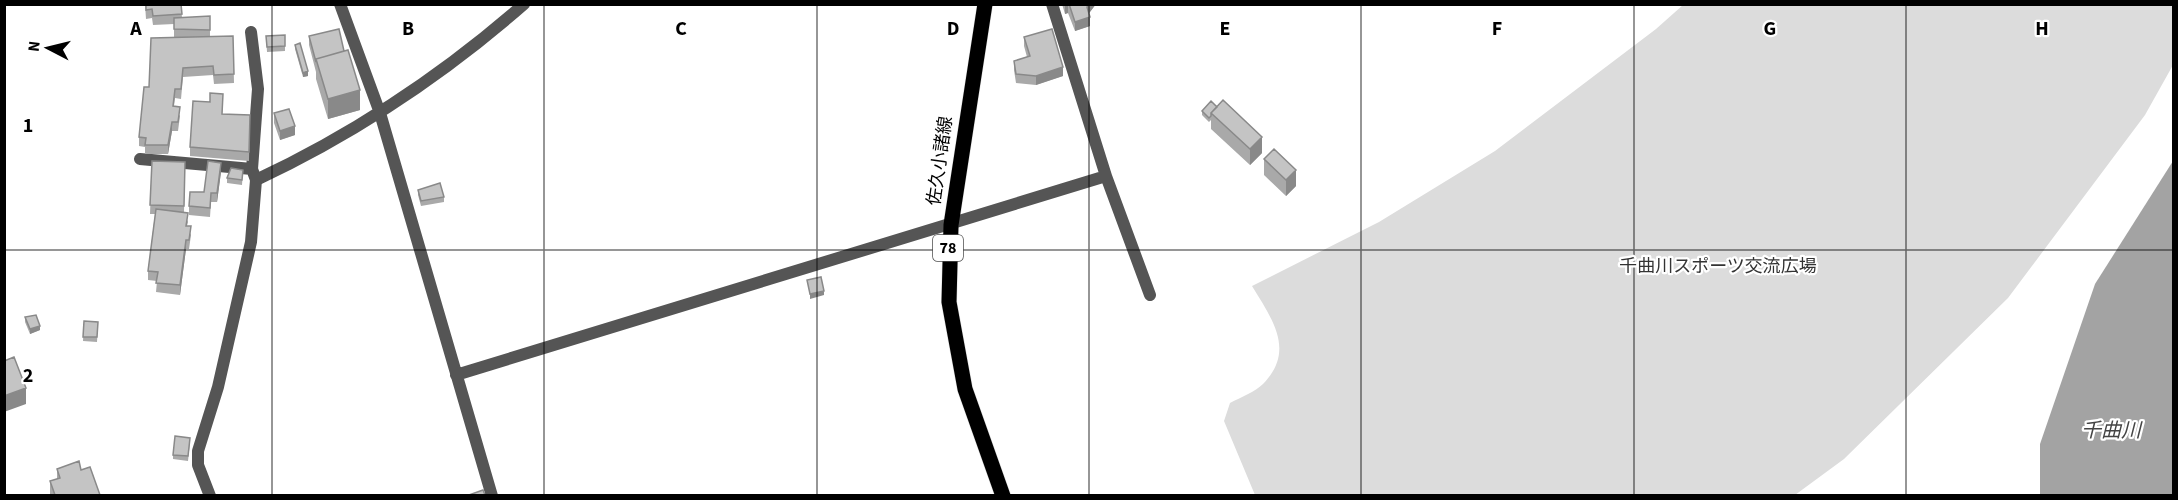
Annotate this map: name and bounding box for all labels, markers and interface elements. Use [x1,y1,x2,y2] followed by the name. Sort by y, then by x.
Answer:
[129,15,142,43] text: A
[402,15,414,43] text: B
[675,15,687,43] text: C
[947,15,959,43] text: D
[1220,15,1230,43] text: E
[1492,15,1502,43] text: F
[1764,15,1776,43] text: G
[2035,15,2049,43] text: H
[18,18,78,78] north arrow
[23,40,46,53] text: N
[23,112,33,140] text: 1
[921,115,959,207] street label: 佐久小諸線
[933,235,963,261] road number: 78
[1619,254,1817,279] park label: 千曲川スポーツ交流広場
[23,362,33,390] text: 2
[2081,417,2143,445] water label: 千曲川

